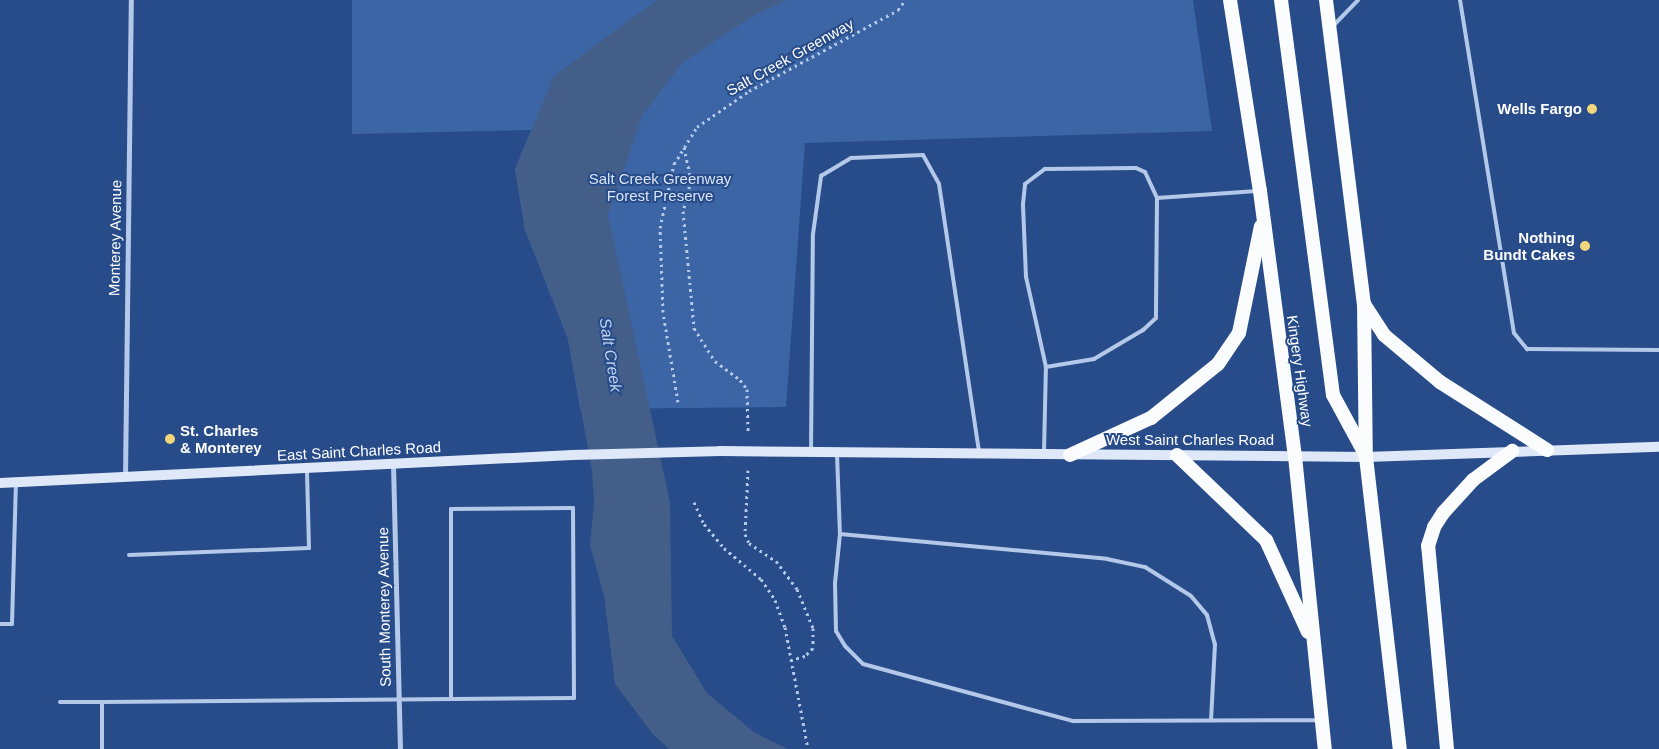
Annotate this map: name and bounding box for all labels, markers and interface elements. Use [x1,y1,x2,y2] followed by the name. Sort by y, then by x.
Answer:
[723,15,857,99] street label: Salt Creek Greenway
[1497,100,1582,118] place label: Wells Fargo
[1586,103,1598,115] marker: Wells Fargo
[589,169,731,204] park label: Salt Creek Greenway Forest Preserve
[105,179,125,297] street label: Monterey Avenue
[1483,228,1575,263] place label: Nothing Bundt Cakes
[1579,240,1591,252] marker: Nothing Bundt Cakes
[1283,314,1317,428] street label: Kingery Highway
[595,317,625,393] water label: Salt Creek
[180,421,262,456] place label: St. Charles & Monterey
[1106,431,1274,449] street label: West Saint Charles Road
[164,433,176,445] marker: St. Charles & Monterey
[277,438,441,464] street label: East Saint Charles Road
[374,527,394,687] street label: South Monterey Avenue

